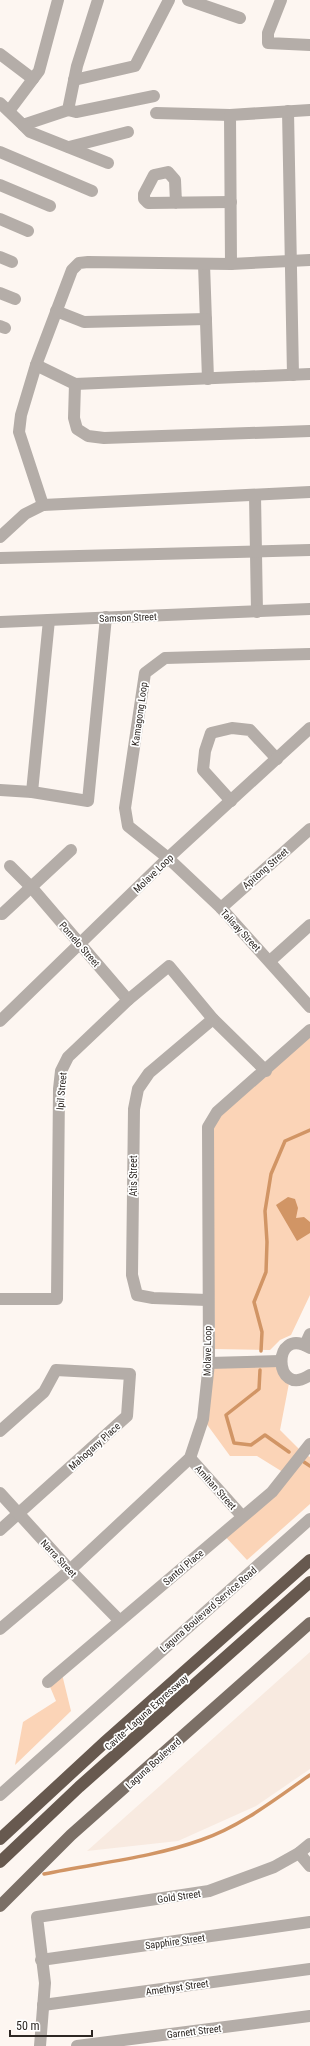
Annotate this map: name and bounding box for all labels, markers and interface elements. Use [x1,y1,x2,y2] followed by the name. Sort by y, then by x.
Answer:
[99,611,157,624] street label: Samson Street
[130,681,149,747] street label: Kamagong Loop
[240,846,290,891] street label: Apitong Street
[131,852,175,895] street label: Molave Loop
[218,907,263,954] street label: Talisay Street
[57,920,102,969] street label: Pomelo Street
[54,1072,69,1110] street label: Ipil Street
[128,1155,139,1197] street label: Atis Street
[202,1326,213,1376] street label: Molave Loop
[66,1420,122,1472] street label: Mahogany Place
[193,1463,238,1512] street label: Amihan Street
[38,1537,79,1579] street label: Narra Street
[161,1547,206,1587] street label: Santol Place
[158,1565,259,1654] street label: Laguna Boulevard Service Road
[103,1672,190,1753] street label: Cavite–Laguna Expressway
[123,1736,183,1791] street label: Laguna Boulevard
[157,1888,202,1905] street label: Gold Street
[144,1932,206,1951] street label: Sapphire Street
[145,1978,209,1997] street label: Amethyst Street
[10,2012,92,2038] scale bar
[16,2019,40,2033] text: 50 m
[166,2023,222,2040] street label: Garnett Street

